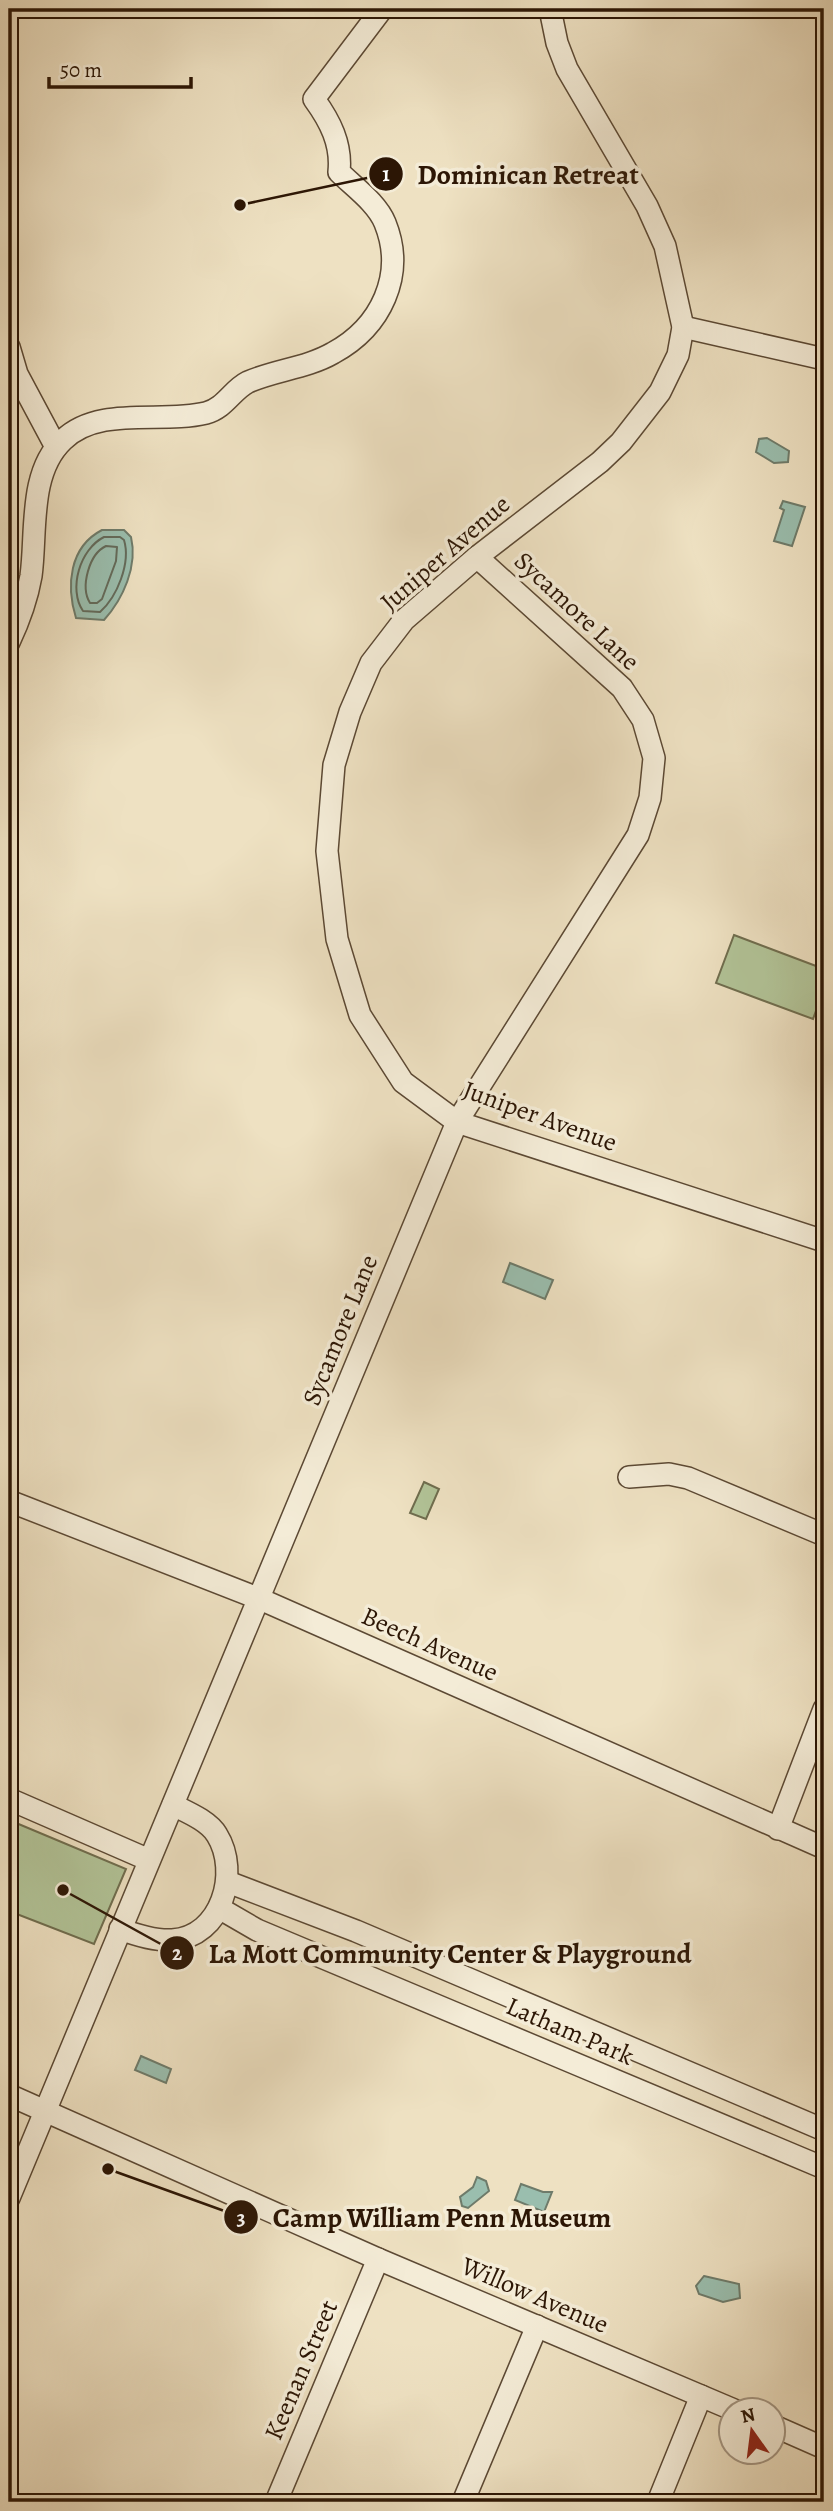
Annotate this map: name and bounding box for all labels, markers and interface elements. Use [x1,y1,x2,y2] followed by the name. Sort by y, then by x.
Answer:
[49,46,191,90] scale bar
[60,56,102,84] text: 50 m
[369,149,653,198] callout: Dominican Retreat
[417,156,639,194] text: Dominican Retreat
[382,160,390,188] text: 1
[373,487,517,619] street label: Juniper Avenue
[507,544,647,678] street label: Sycamore Lane
[458,1072,622,1160] street label: Juniper Avenue
[294,1249,386,1411] street label: Sycamore Lane
[356,1598,504,1690] street label: Beech Avenue
[159,1928,705,1977] callout: La Mott Community Center & Playground
[208,1935,692,1973] text: La Mott Community Center & Playground
[172,1939,182,1967] text: 2
[501,1988,639,2074] street label: Latham Park
[224,2193,625,2242] callout: Camp William Penn Museum
[273,2199,611,2237] text: Camp William Penn Museum
[236,2204,246,2232] text: 3
[455,2248,614,2342] street label: Willow Avenue
[256,2294,346,2445] street label: Keenan Street
[718,2396,788,2466] north arrow
[738,2401,758,2430] text: N

